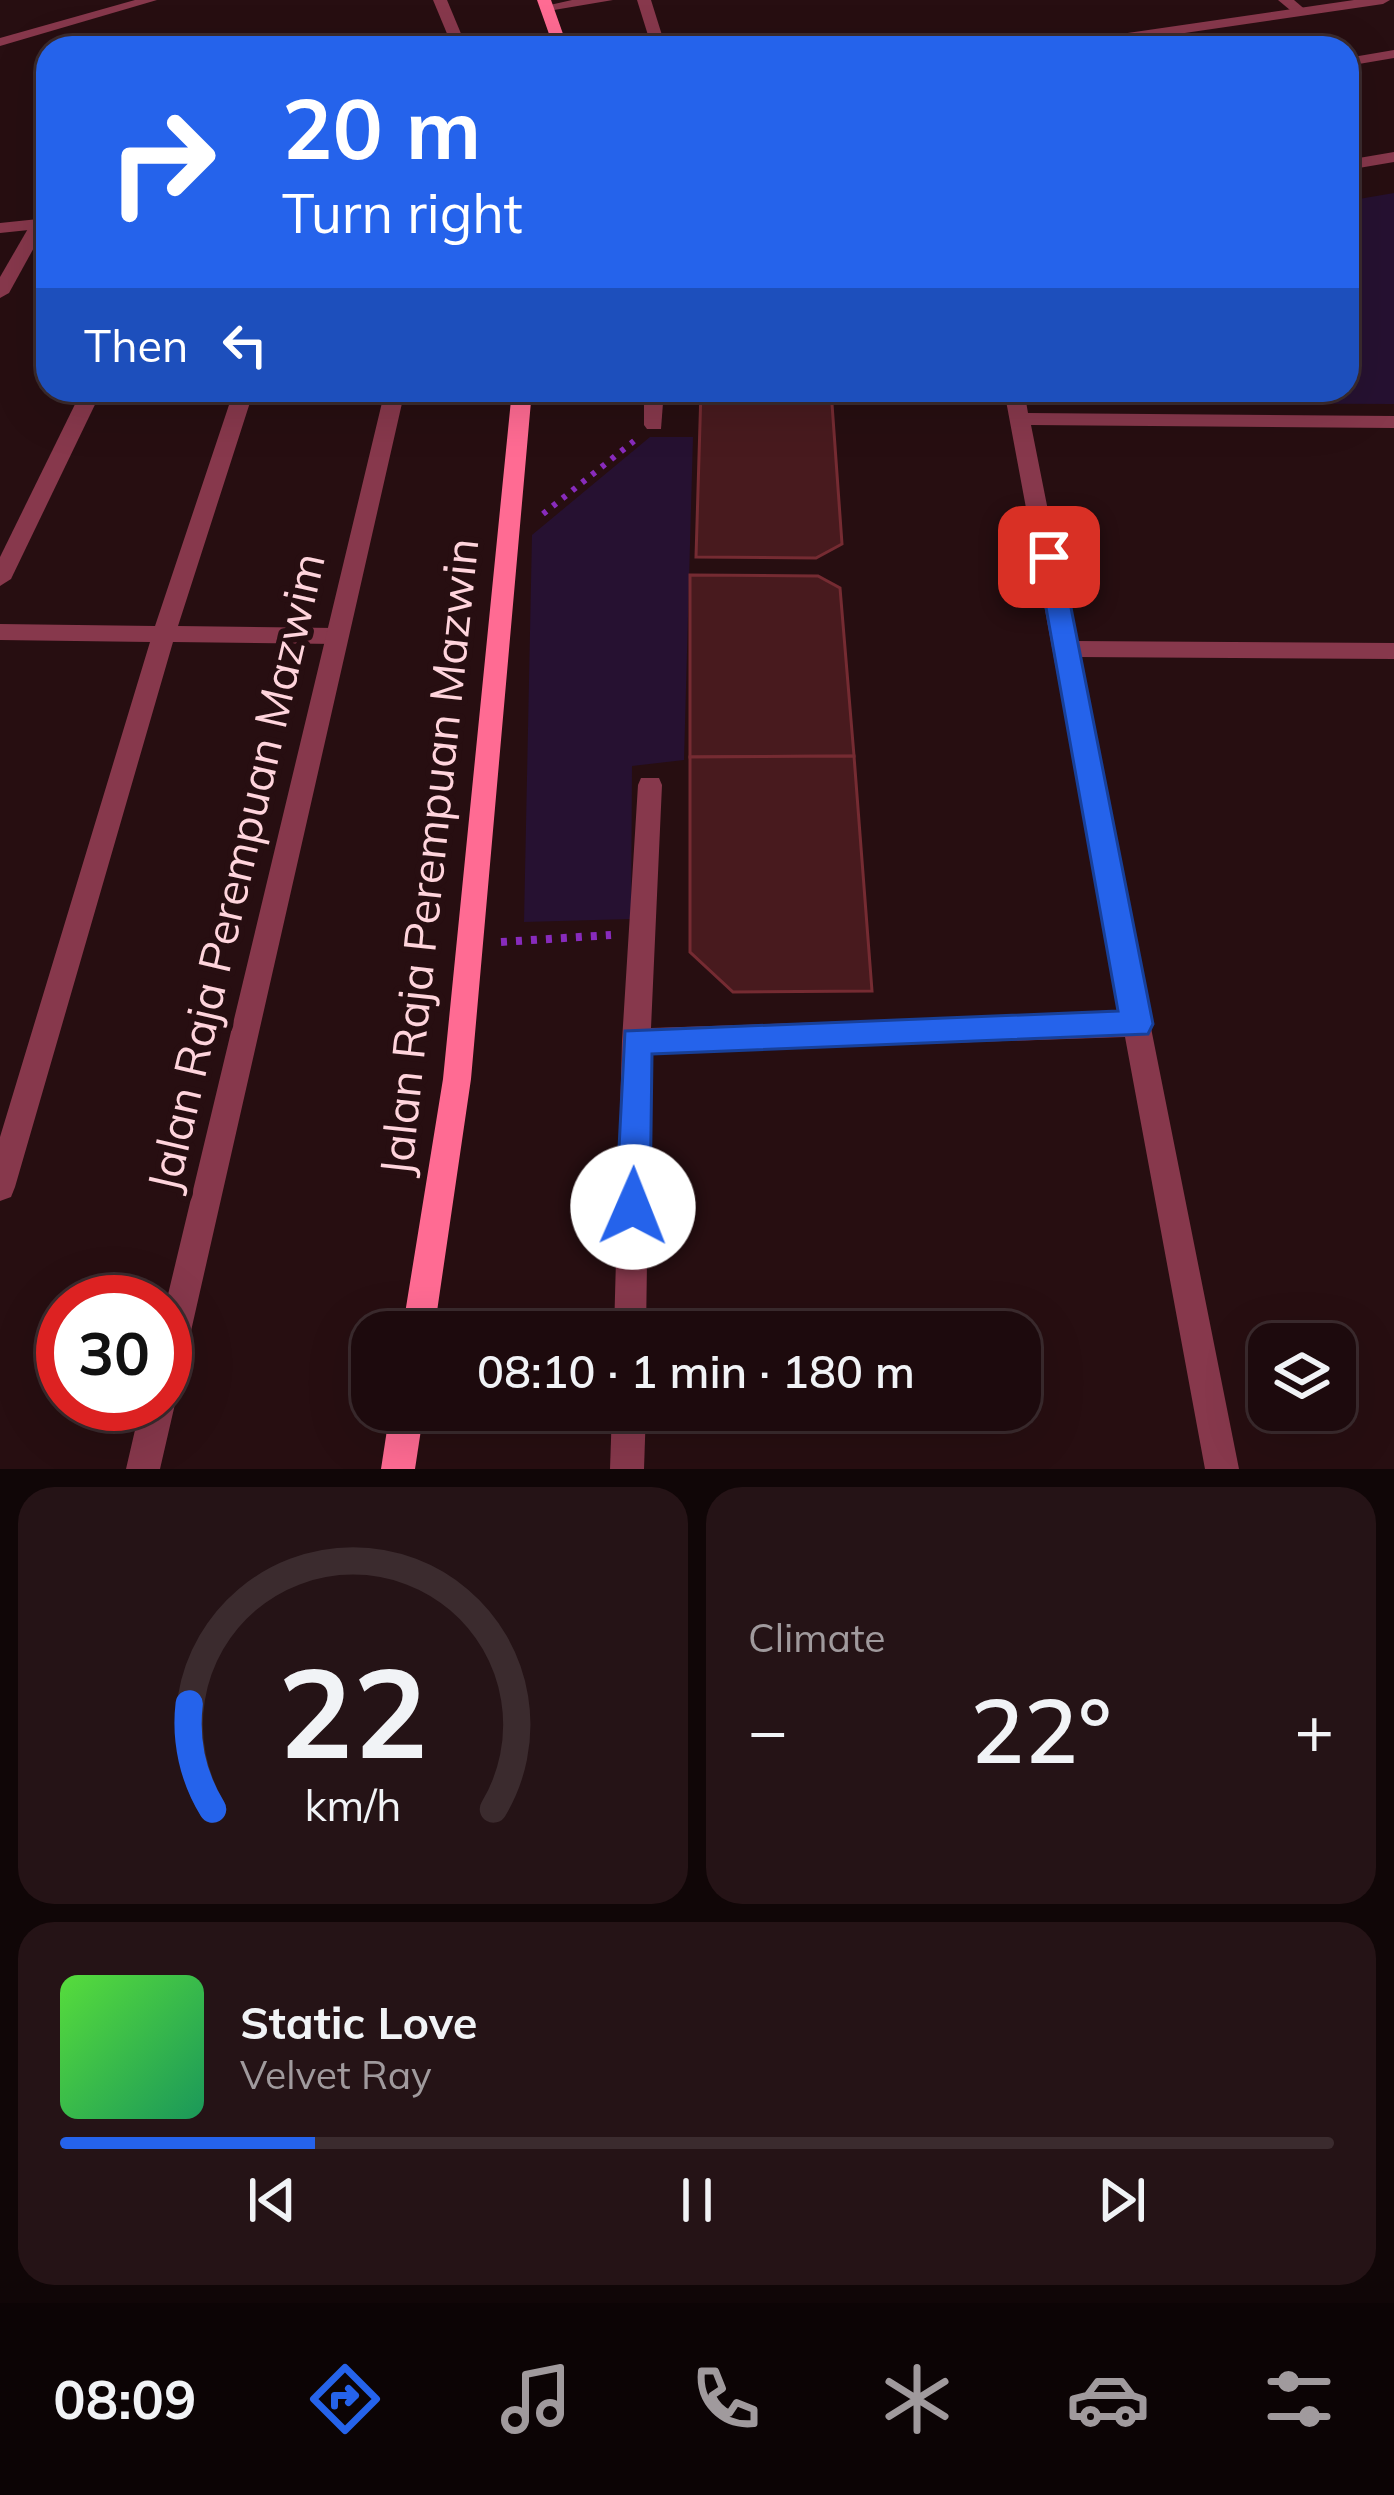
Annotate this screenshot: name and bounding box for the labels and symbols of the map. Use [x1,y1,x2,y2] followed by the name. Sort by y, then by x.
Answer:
[998,506,1100,608] pin
[367,535,489,1179] street label: Jalan Raja Perempuan Mazwin
[134,547,336,1197] street label: Jalan Raja Perempuan Mazwim
[570,1144,696,1270] position arrow
[36,1275,192,1431] speed limit sign: 30

